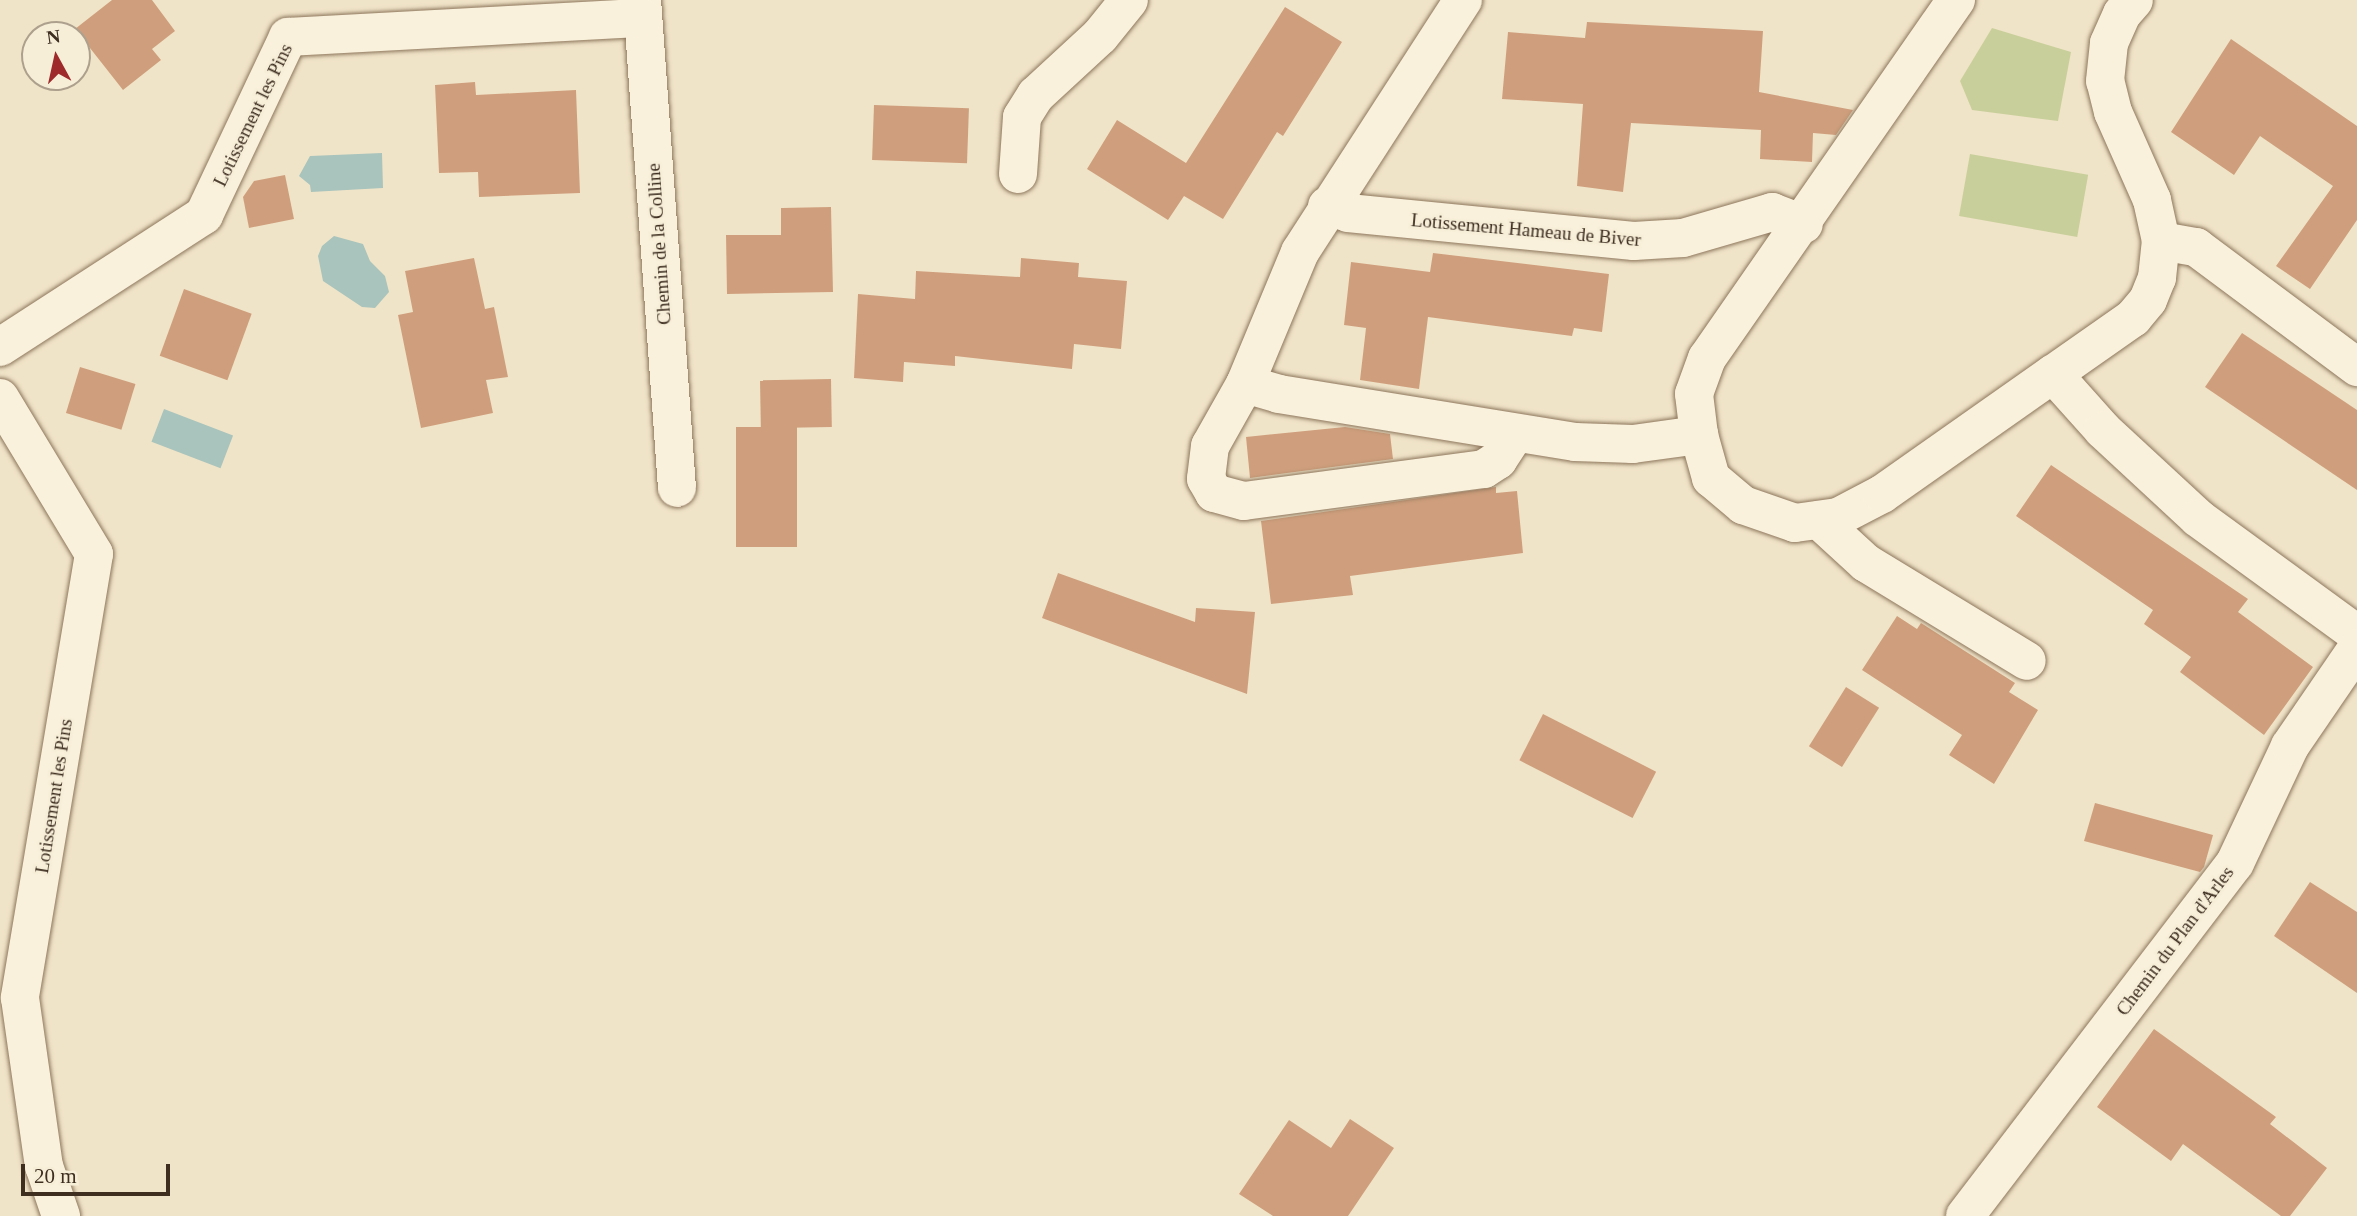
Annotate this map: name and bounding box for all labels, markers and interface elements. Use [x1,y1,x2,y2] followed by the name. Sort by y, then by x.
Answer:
[21,21,91,91] north arrow
[45,25,62,48] text: N
[209,40,297,190] street label: Lotissement les Pins
[642,162,676,326] street label: Chemin de la Colline
[1410,209,1642,251] street label: Lotissement Hameau de Biver
[31,717,77,875] street label: Lotissement les Pins
[2111,862,2239,1020] street label: Chemin du Plan d'Arles
[24,1150,173,1194] scale bar
[34,1164,77,1188] text: 20 m

